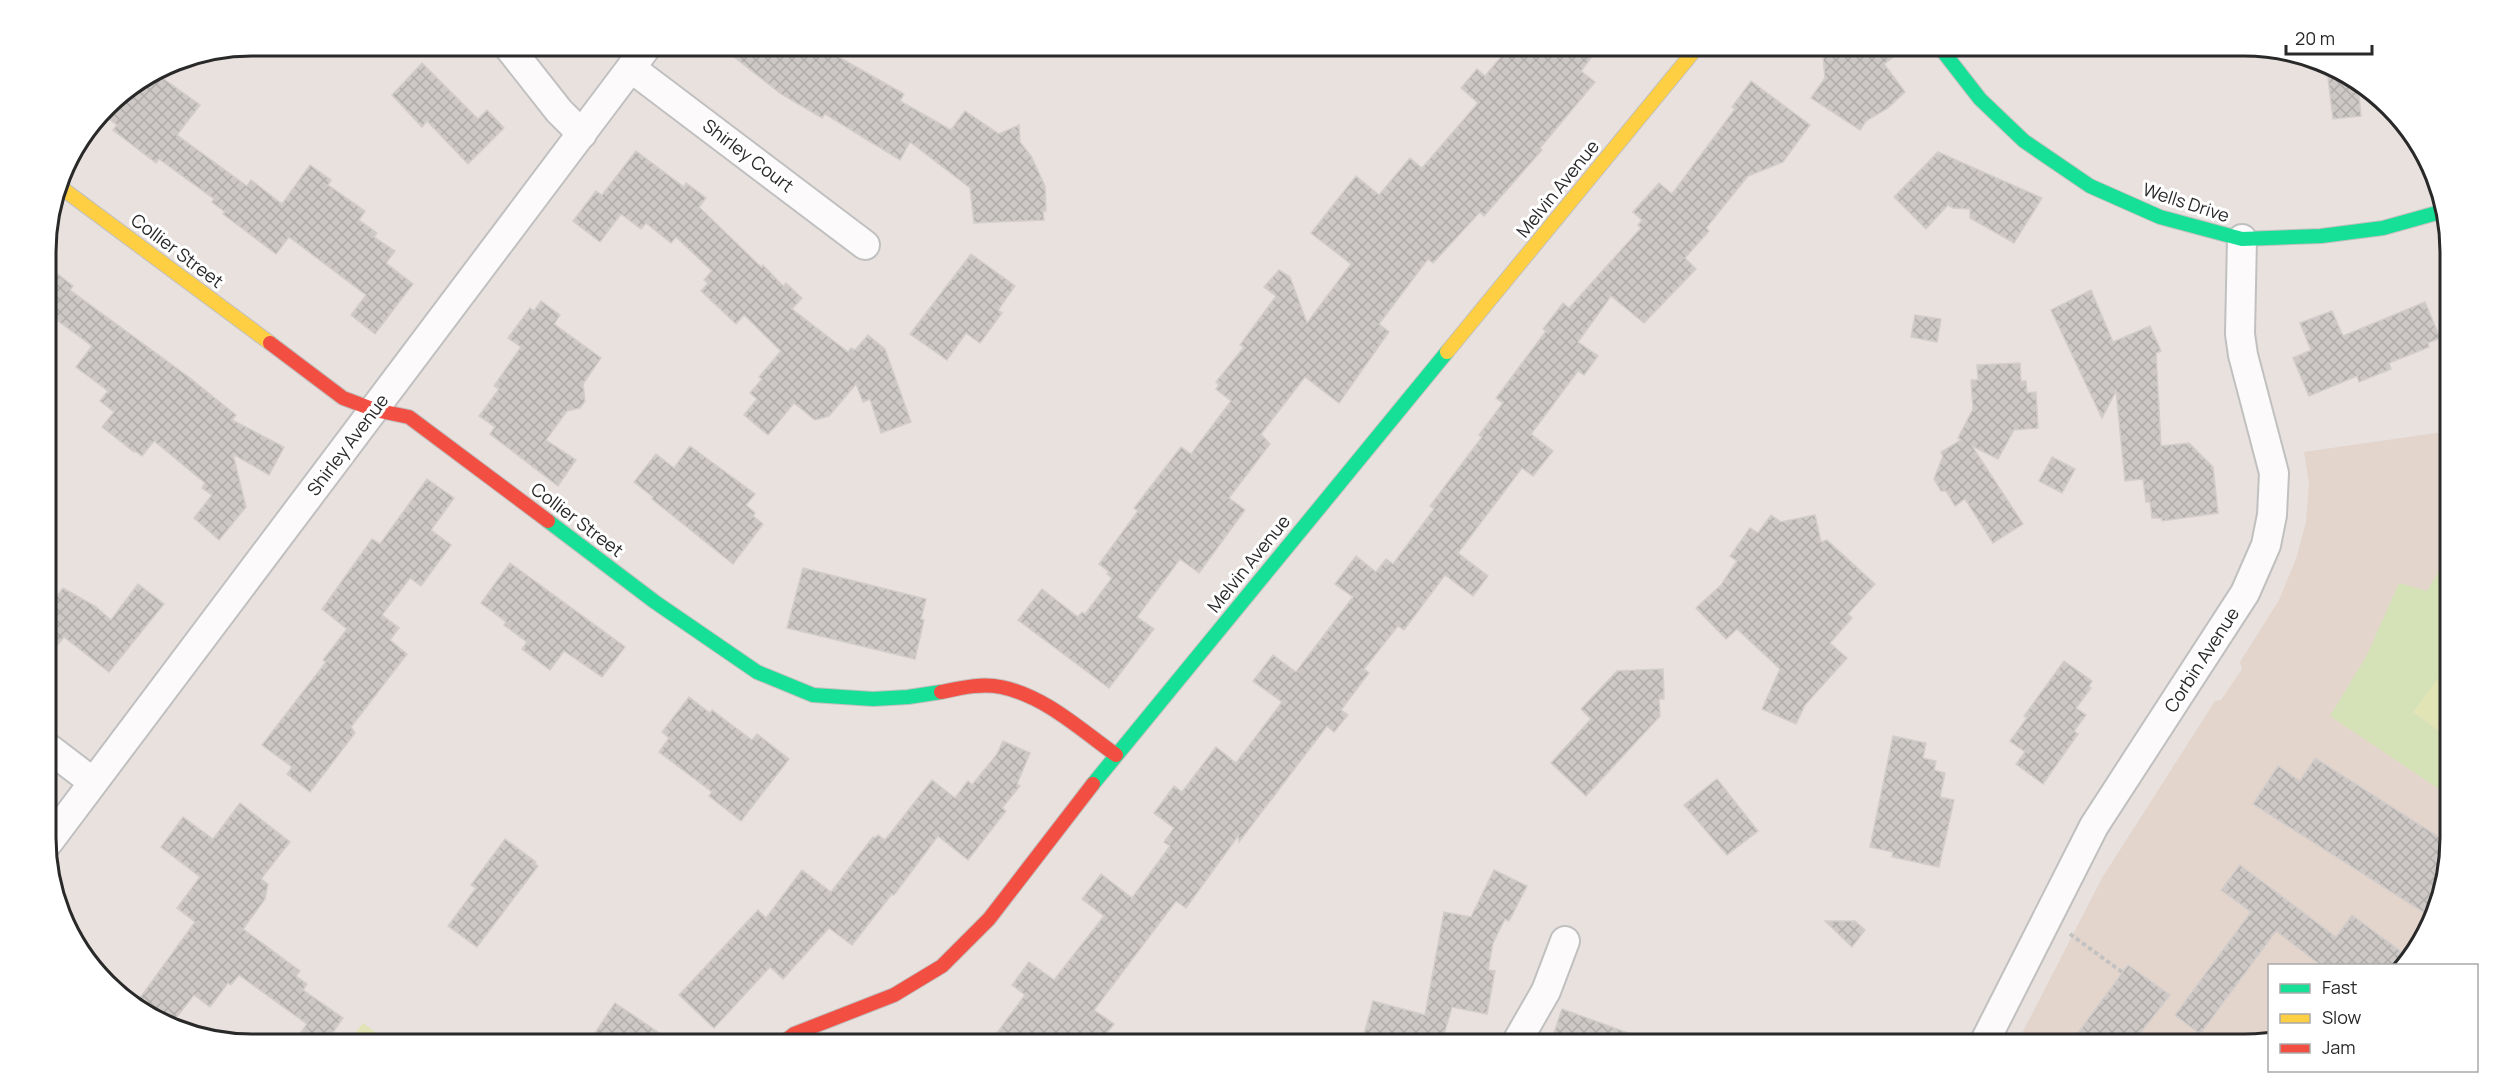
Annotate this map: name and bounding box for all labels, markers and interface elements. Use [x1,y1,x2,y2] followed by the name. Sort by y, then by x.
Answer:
[2286,18,2372,56] scale bar
[2295,26,2335,50] text: 20 m
[698,113,799,197] street label: Shirley Court
[1510,135,1604,242] street label: Melvin Avenue
[2140,177,2233,227] street label: Wells Drive
[127,208,229,293] street label: Collier Street
[301,389,393,500] street label: Shirley Avenue
[527,477,629,562] street label: Collier Street
[1201,510,1295,617] street label: Melvin Avenue
[2158,602,2244,717] street label: Corbin Avenue
[2268,964,2478,1072] legend
[2322,975,2357,999] text: Fast
[2322,1005,2362,1029] text: Slow
[2322,1035,2356,1059] text: Jam

